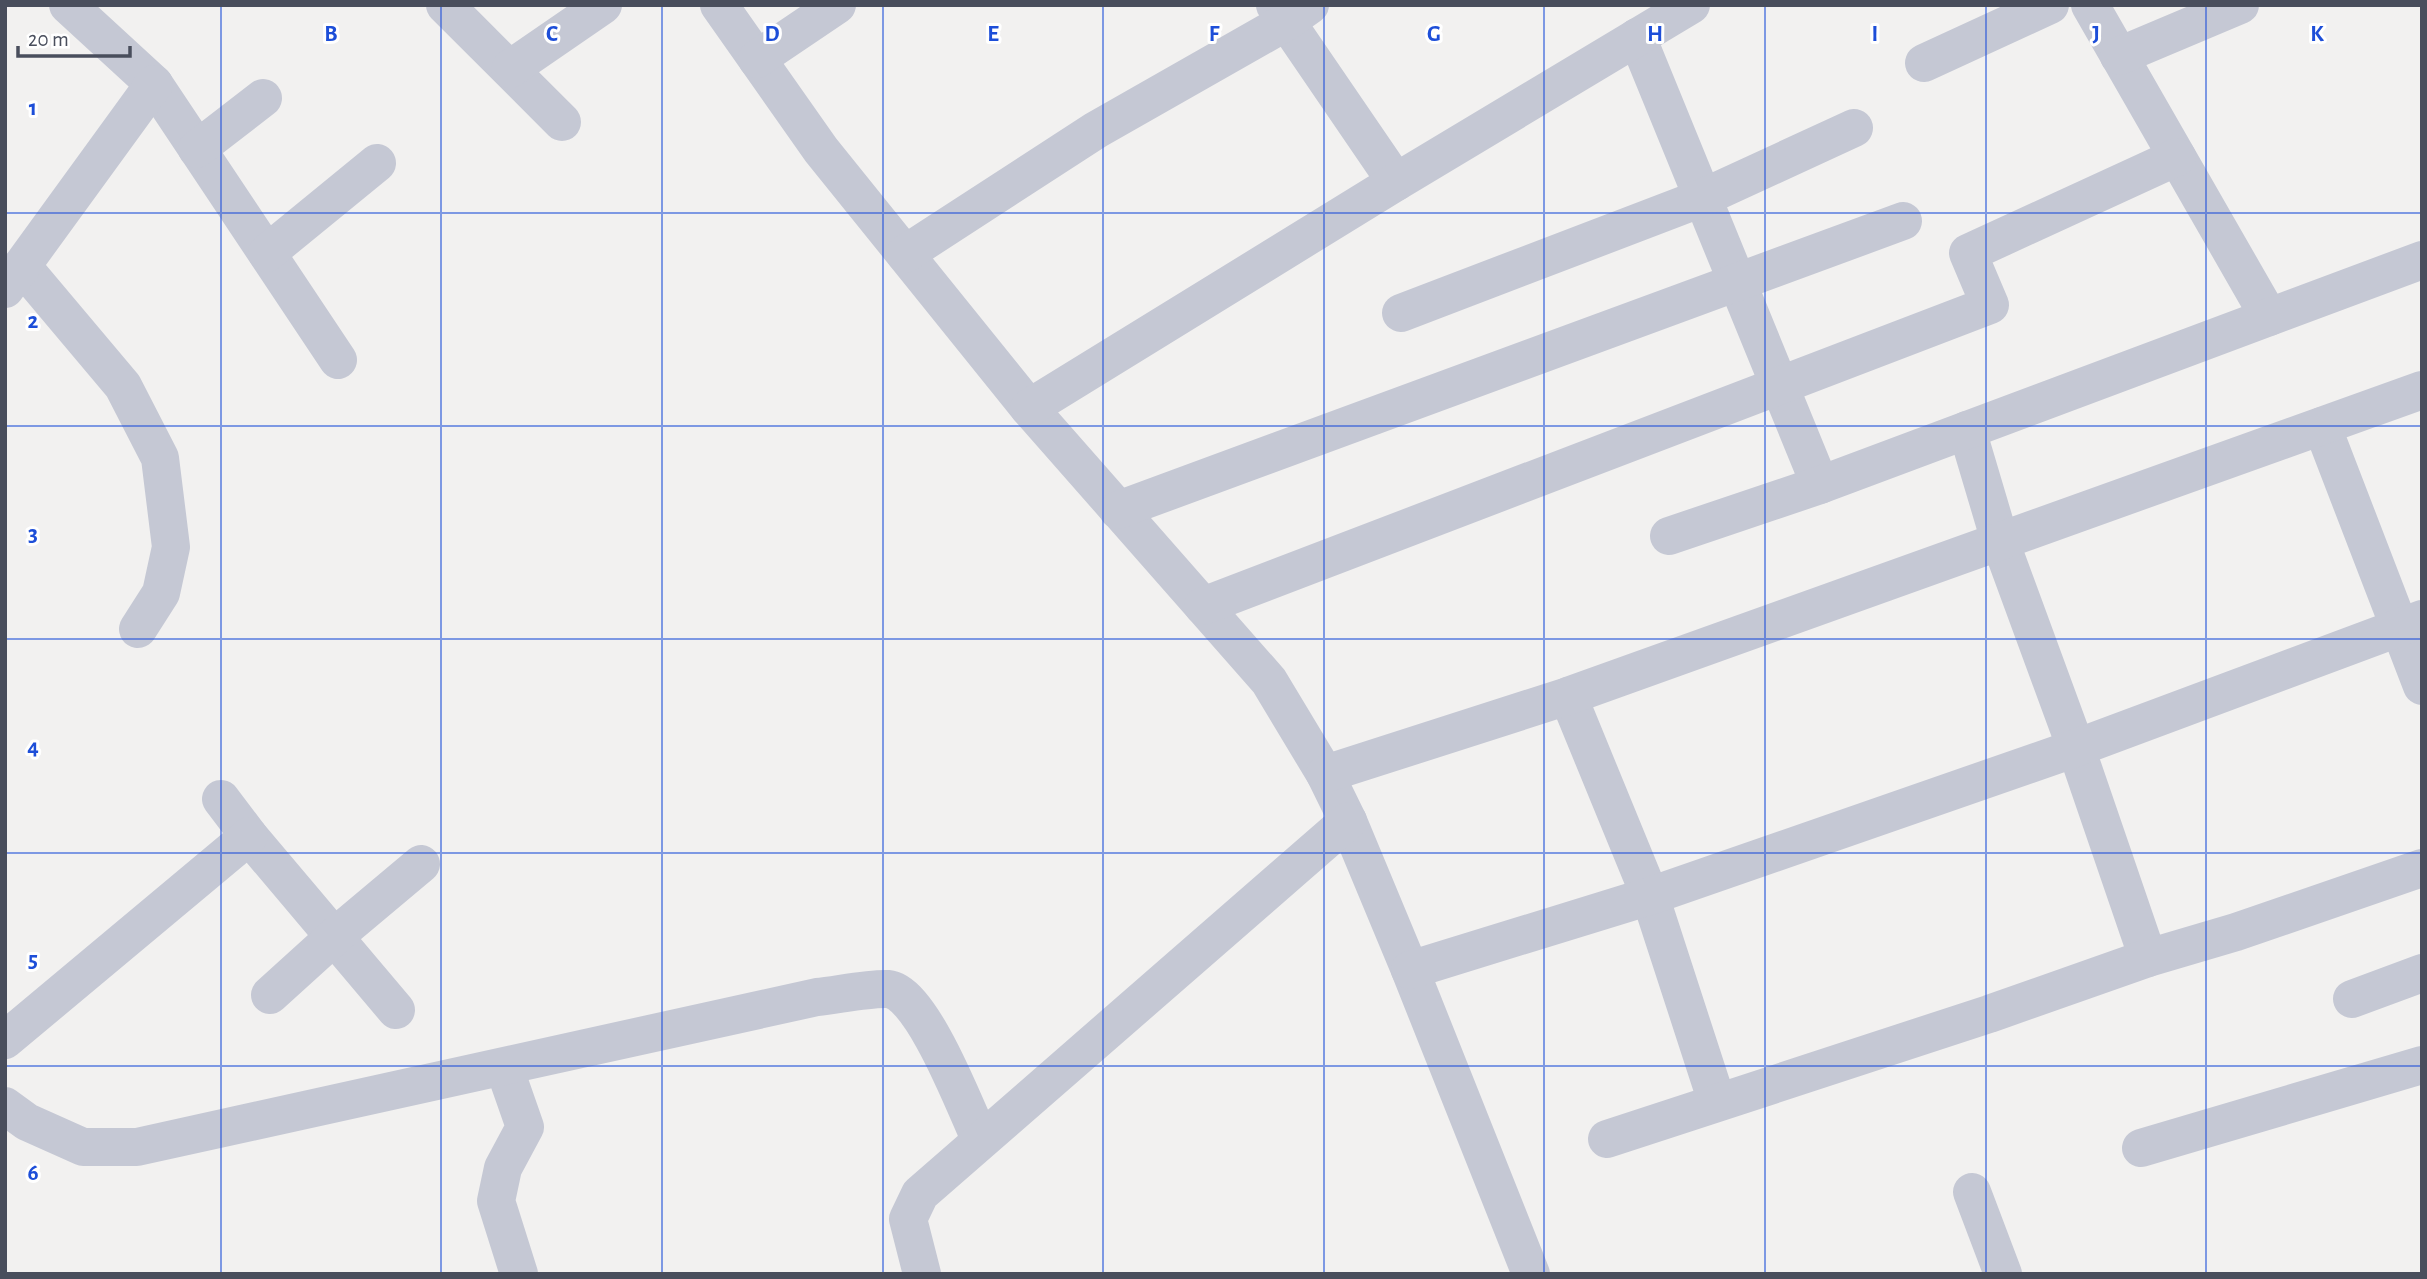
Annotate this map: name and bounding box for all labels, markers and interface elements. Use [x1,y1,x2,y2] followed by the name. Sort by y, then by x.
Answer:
[18,14,130,58] scale bar
[324,23,338,46] text: B
[546,23,558,46] text: C
[764,23,780,46] text: D
[987,23,999,46] text: E
[1209,23,1220,46] text: F
[1427,23,1441,46] text: G
[1647,23,1663,46] text: H
[1872,23,1878,46] text: I
[2092,23,2100,46] text: J
[2310,23,2324,46] text: K
[28,29,69,50] text: 20 m
[29,97,37,120] text: 1
[28,310,39,333] text: 2
[28,523,38,546] text: 3
[27,736,39,759] text: 4
[28,949,38,972] text: 5
[27,1162,39,1185] text: 6

